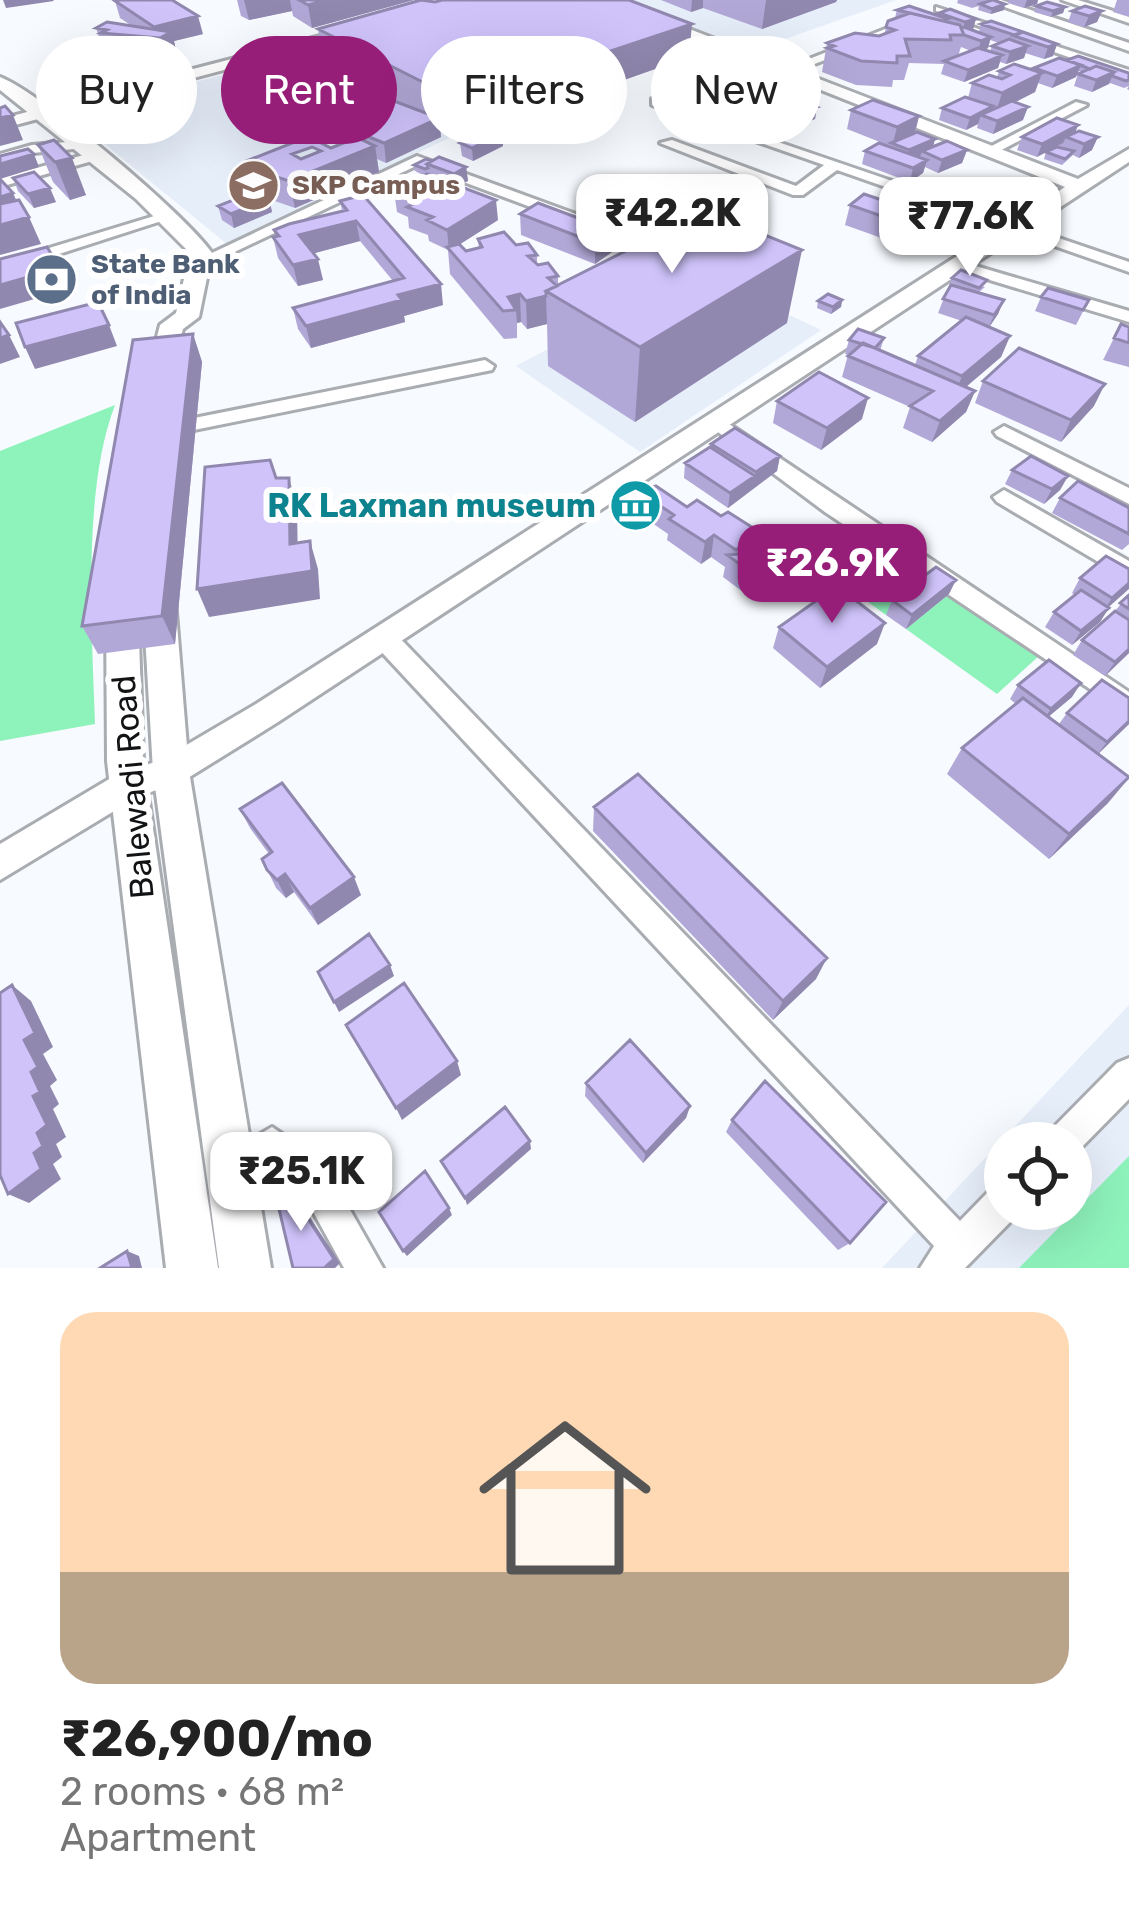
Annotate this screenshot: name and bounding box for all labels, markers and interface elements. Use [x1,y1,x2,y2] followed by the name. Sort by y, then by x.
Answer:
[36,36,197,144] chip: Buy
[221,36,397,144] chip: Rent
[421,36,627,144] chip: Filters
[651,36,821,144] chip: New
[225,157,281,213] school or university icon: SKP Campus
[292,169,460,201] place label: SKP Campus
[574,174,770,276] pin: ₹42.2K
[872,177,1068,279] pin: ₹77.6K
[603,190,741,236] text: ₹42.2K
[906,193,1034,239] text: ₹77.6K
[91,248,240,311] place label: State Bank of India
[24,252,80,308] bank icon: State Bank of India
[607,477,663,533] museum icon: RK Laxman museum
[267,486,596,525] place label: RK Laxman museum
[734,524,930,626] pin: ₹26.9K
[765,540,899,586] text: ₹26.9K
[103,673,162,900] street label: Balewadi Road
[984,1122,1092,1230] map controls
[984,1122,1092,1230] button: locate
[203,1132,399,1234] pin: ₹25.1K
[237,1148,365,1194] text: ₹25.1K
[457,1390,673,1606] icon: home
[60,1708,373,1769] text: ₹26,900/mo
[60,1769,344,1815] text: 2 rooms · 68 m²
[60,1815,256,1861] text: Apartment

